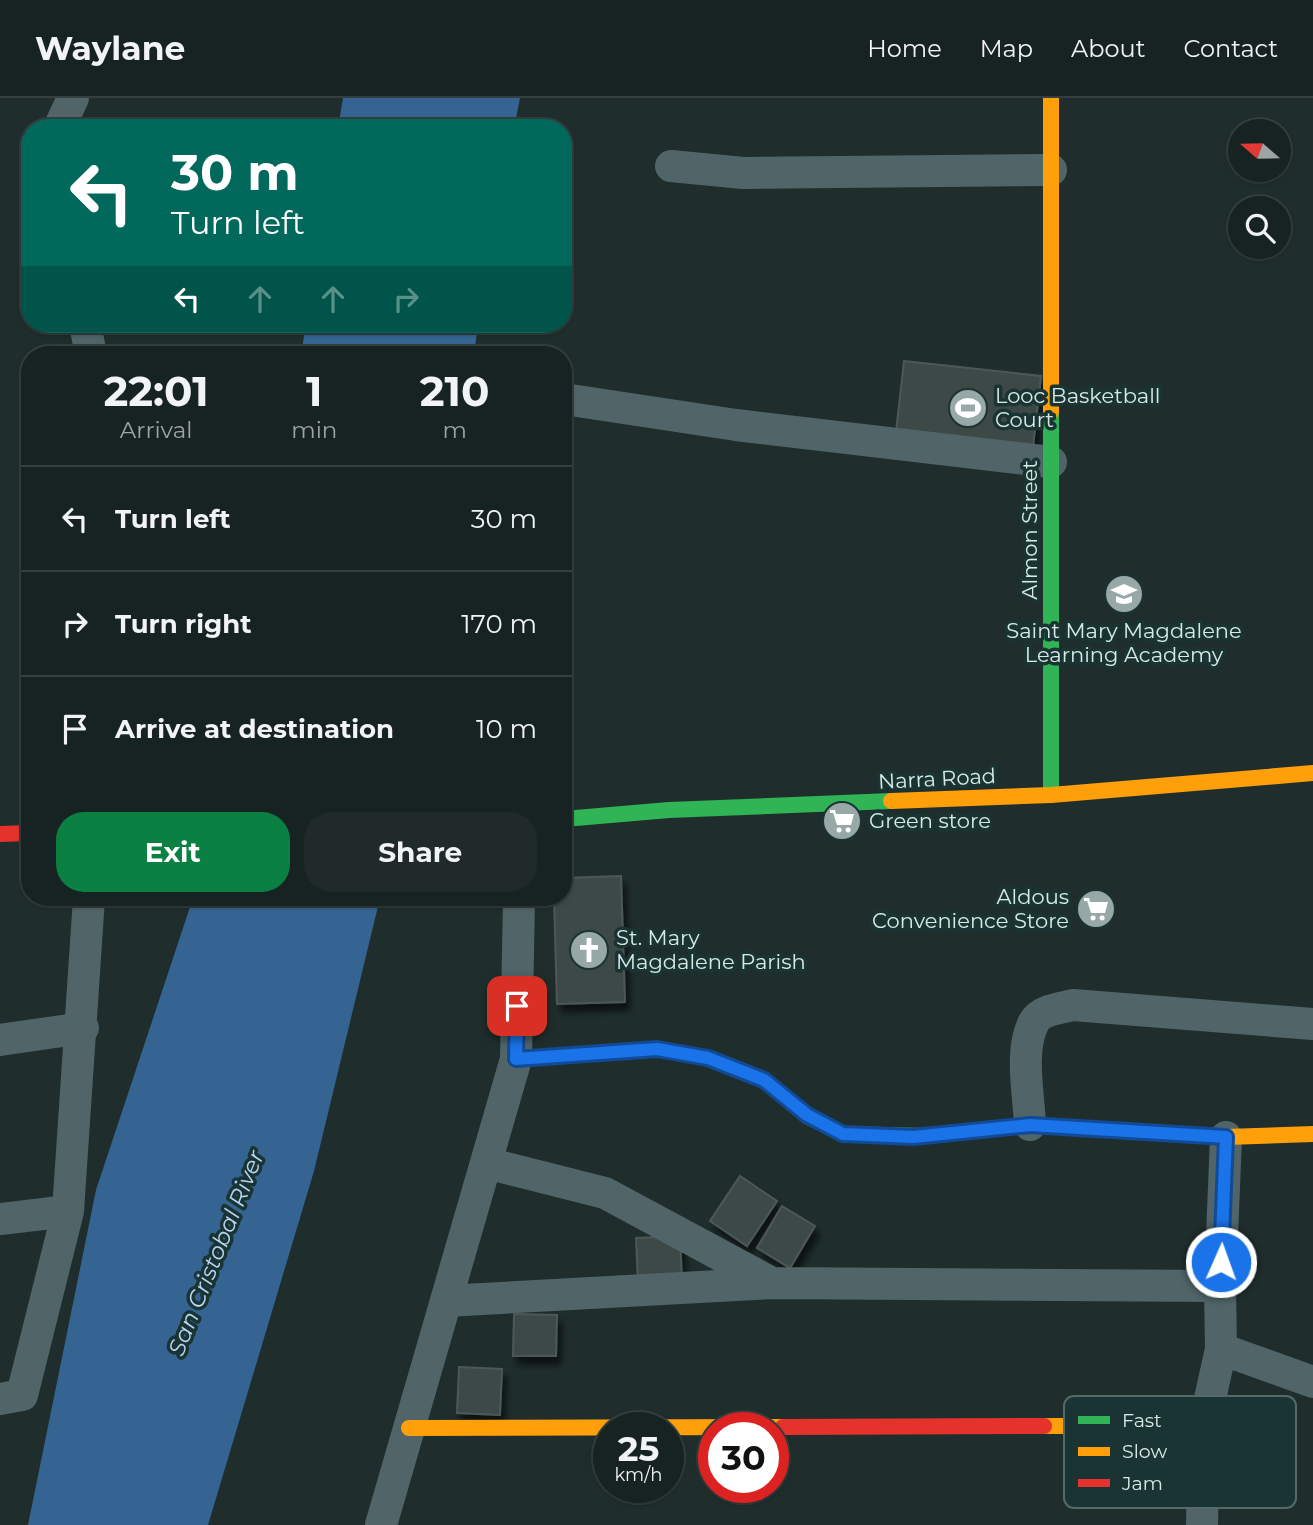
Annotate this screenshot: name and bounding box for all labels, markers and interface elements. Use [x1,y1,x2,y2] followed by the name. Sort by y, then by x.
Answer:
[35,28,185,68] text: Waylane
[867,34,942,63] text: Home
[980,34,1033,63] text: Map
[1071,34,1145,63] text: About
[1183,34,1278,63] text: Contact
[1228,119,1292,182] north arrow
[1228,119,1291,259] map controls
[171,143,299,202] text: 30 m
[56,147,147,238] icon: left
[1228,196,1291,259] button: search
[171,203,305,242] text: Turn left
[168,280,206,318] icon: left
[241,280,279,318] icon: ahead
[314,280,352,318] icon: ahead
[387,280,425,318] icon: right
[103,365,209,417] text: 22:01
[306,365,323,417] text: 1
[420,365,490,417] text: 210
[995,383,1161,432] place label: Looc Basketball Court
[947,387,989,429] sports icon: Looc Basketball Court
[120,416,192,444] text: Arrival
[291,416,337,444] text: min
[442,416,467,444] text: m
[1017,460,1042,600] street label: Almon Street
[56,500,94,538] icon: left
[115,503,231,535] text: Turn left
[471,503,537,535] text: 30 m
[1103,573,1145,615] school or university icon: Saint Mary Magdalene Learning Academy
[56,605,94,643] icon: right
[115,608,251,640] text: Turn right
[461,608,537,640] text: 170 m
[1006,618,1242,667] place label: Saint Mary Magdalene Learning Academy
[56,710,94,748] icon: arrive
[115,713,394,745] text: Arrive at destination
[476,713,537,745] text: 10 m
[877,763,997,794] street label: Narra Road
[821,800,863,842] supermarket icon: Green store
[869,808,991,833] place label: Green store
[56,812,290,892] button: Exit
[304,812,537,892] button: Share
[872,884,1069,933] place label: Aldous Convenience Store
[1075,888,1117,930] supermarket icon: Aldous Convenience Store
[616,925,806,974] place label: St. Mary Magdalene Parish
[568,929,610,971] church icon: St. Mary Magdalene Parish
[487,976,547,1036] pin
[498,987,536,1025] icon: arrive
[162,1145,270,1360] water label: San Cristobal River
[1184,1225,1258,1299] position arrow
[1064,1396,1296,1508] legend
[1122,1409,1162,1432] text: Fast
[698,1412,789,1503] speed limit sign: 30
[618,1427,659,1470] text: 25
[1122,1440,1167,1463] text: Slow
[614,1464,663,1486] text: km/h
[1121,1472,1163,1495] text: Jam

